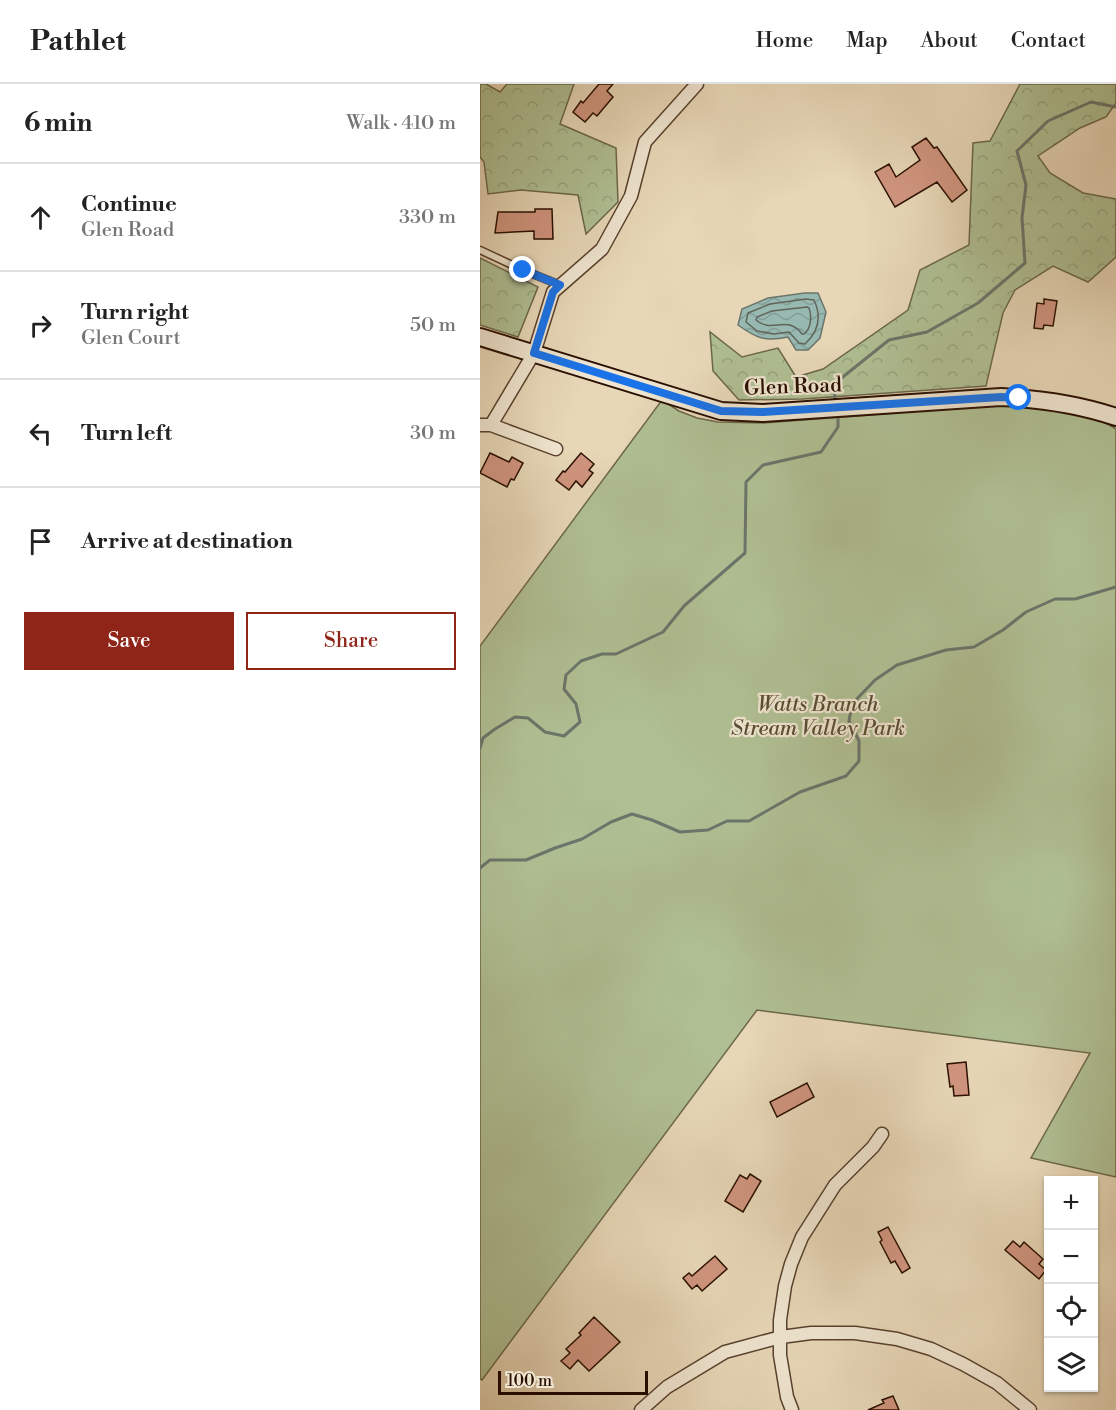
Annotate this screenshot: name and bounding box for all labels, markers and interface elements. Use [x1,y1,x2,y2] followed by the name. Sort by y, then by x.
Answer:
[30,24,126,59] text: Pathlet
[756,28,813,54] text: Home
[846,28,888,54] text: Map
[921,28,978,54] text: About
[1011,28,1086,54] text: Contact
[24,107,92,139] text: 6 min
[346,111,456,136] text: Walk · 410 m
[81,191,177,218] text: Continue
[24,201,57,234] icon: ahead
[399,205,456,230] text: 330 m
[81,218,174,243] text: Glen Road
[509,256,535,282] route end
[81,299,189,326] text: Turn right
[24,309,57,342] icon: right
[410,313,456,338] text: 50 m
[81,326,180,351] text: Glen Court
[744,372,842,402] street label: Glen Road
[1005,384,1031,410] route start
[24,417,57,450] icon: left
[81,420,172,447] text: Turn left
[410,421,456,446] text: 30 m
[24,525,57,558] icon: arrive
[81,528,293,555] text: Arrive at destination
[24,612,234,670] button: Save
[246,612,456,670] button: Share
[731,692,905,742] park label: Watts Branch Stream Valley Park
[1044,1176,1098,1392] map controls
[1044,1176,1098,1230] button: +
[1044,1230,1098,1284] button: −
[1044,1284,1098,1338] button: locate
[1044,1338,1098,1392] button: layers
[498,1368,648,1396] scale bar
[507,1371,552,1391] text: 100 m

